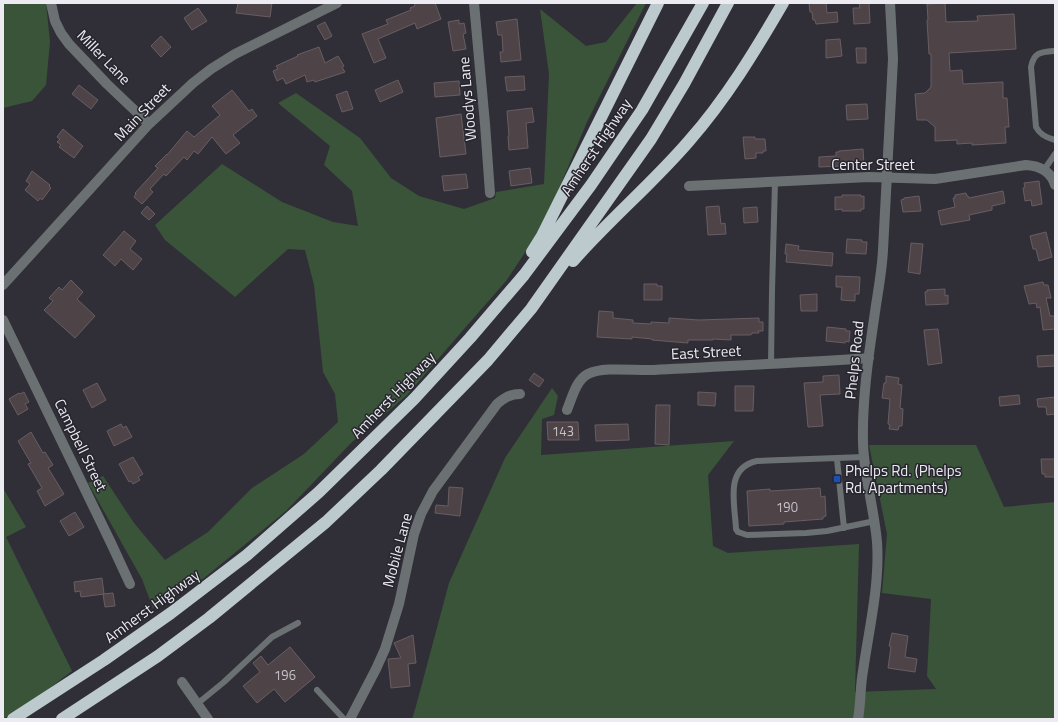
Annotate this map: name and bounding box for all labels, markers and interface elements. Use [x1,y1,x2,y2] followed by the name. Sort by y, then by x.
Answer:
[72,24,136,90] street label: Miller Lane
[452,56,482,142] street label: Woodys Lane
[108,77,176,146] street label: Main Street
[555,94,637,200] street label: Amherst Highway
[831,153,916,176] street label: Center Street
[838,320,870,400] street label: Phelps Road
[670,339,742,365] street label: East Street
[345,346,441,444] street label: Amherst Highway
[49,395,114,496] street label: Campbell Street
[552,421,574,441] house number: 143
[845,459,962,499] place label: Phelps Rd. (Phelps Rd. Apartments)
[832,474,842,484] marker: Phelps Rd. (Phelps Rd. Apartments)
[776,497,798,517] house number: 190
[376,510,418,590] street label: Mobile Lane
[100,563,204,649] street label: Amherst Highway
[274,665,296,685] house number: 196

